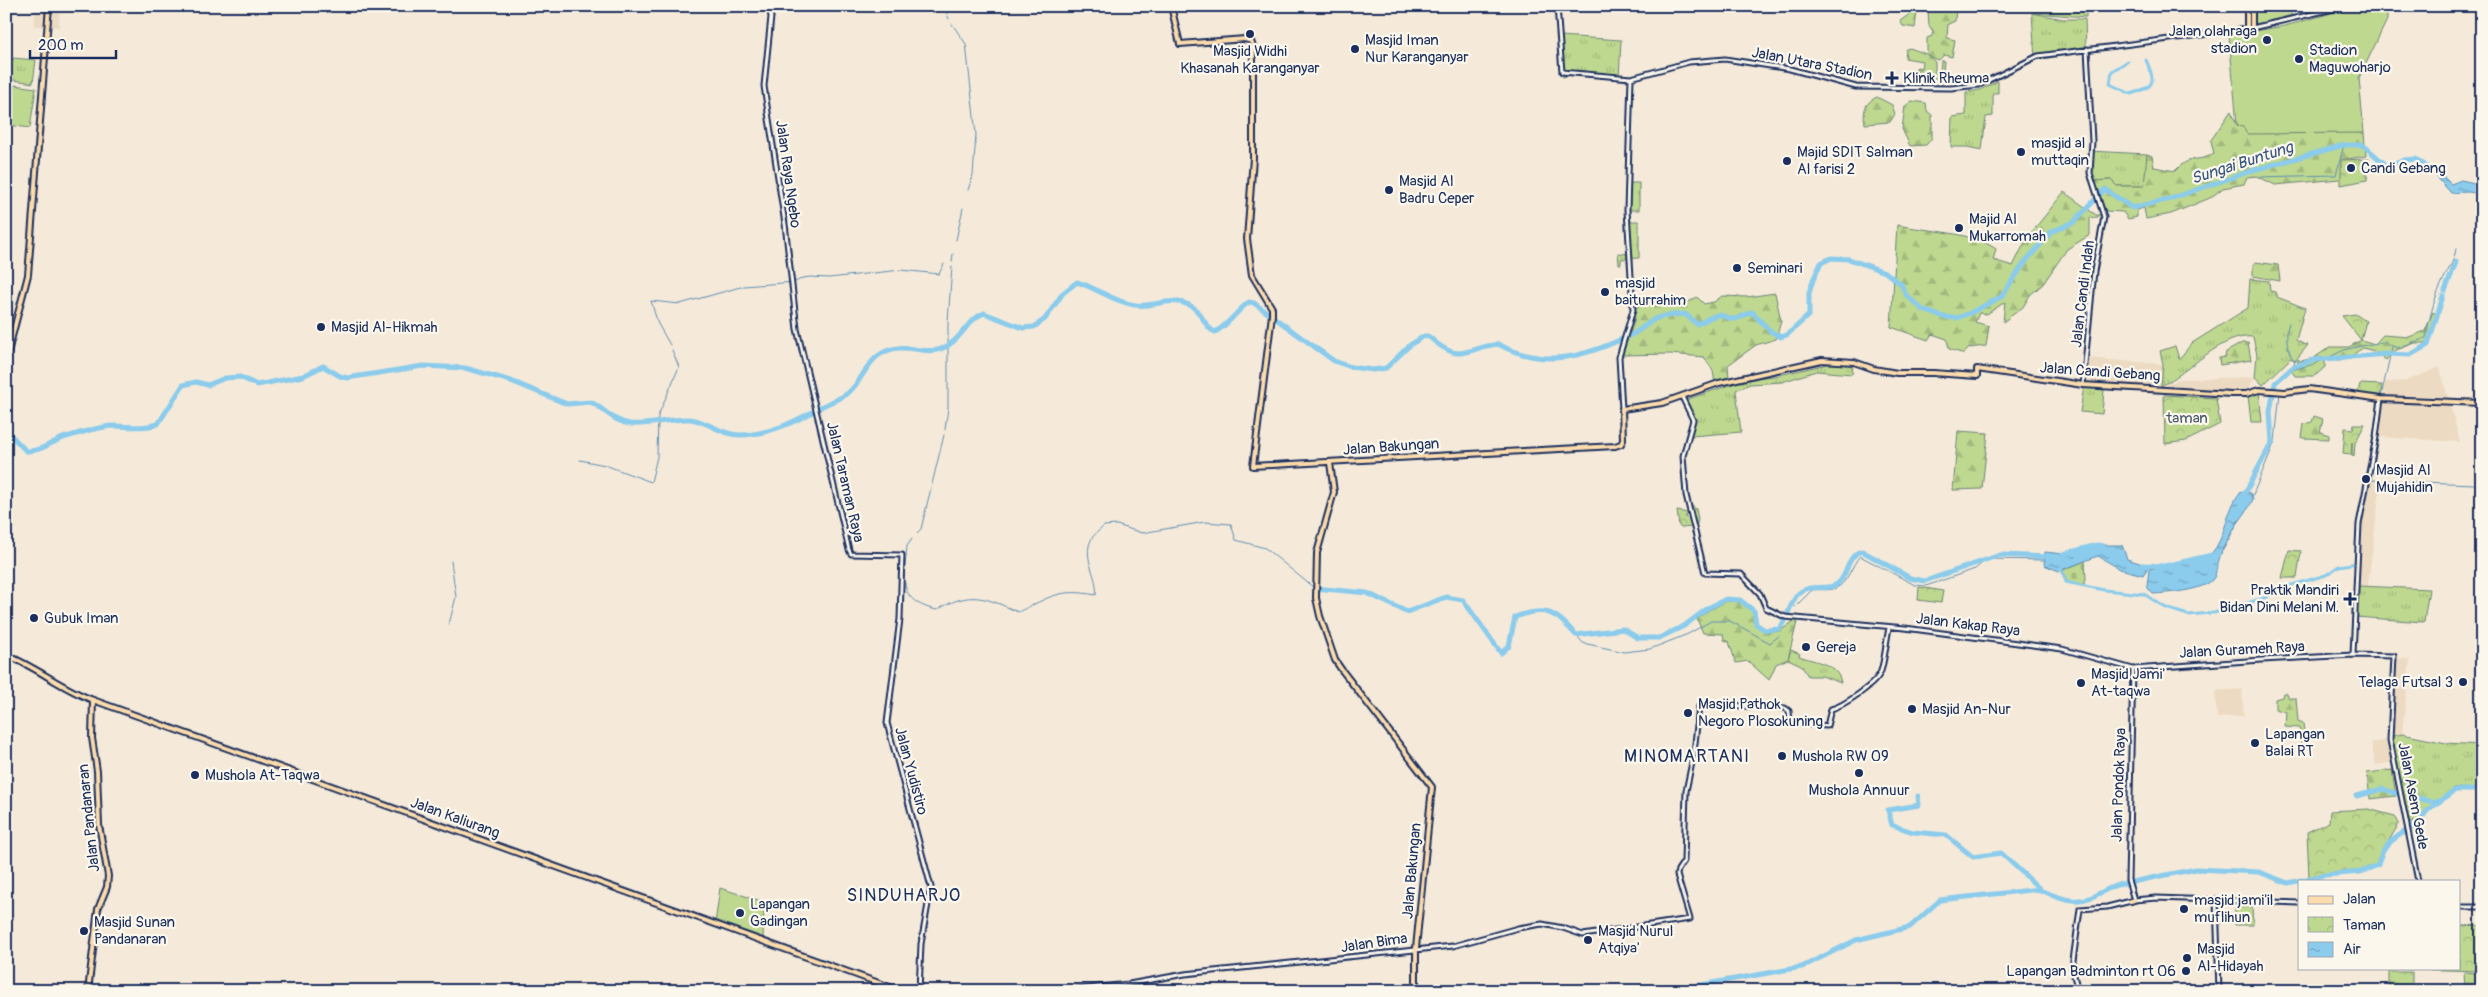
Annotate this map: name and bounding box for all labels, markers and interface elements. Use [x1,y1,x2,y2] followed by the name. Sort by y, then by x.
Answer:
[2169,22,2257,58] place label: Jalan olahraga stadion
[30,28,116,60] scale bar
[1244,28,1256,40] marker: Masjid Widhi Khasanah Karanganyar
[1365,31,1469,67] place label: Masjid Iman Nur Karanganyar
[2261,34,2273,46] marker: Jalan olahraga stadion
[38,36,83,55] text: 200 m
[2309,41,2391,77] place label: Stadion Maguwoharjo
[1180,42,1320,78] place label: Masjid Widhi Khasanah Karanganyar
[1349,43,1361,55] marker: Masjid Iman Nur Karanganyar
[1750,43,1874,85] street label: Jalan Utara Stadion
[2293,53,2305,65] marker: Stadion Maguwoharjo
[1903,69,1989,88] place label: Klinik Rheuma
[1885,71,1899,85] marker: Klinik Rheuma
[771,119,805,229] street label: Jalan Raya Ngebo
[2031,134,2089,170] place label: masjid al muttaqin
[2189,137,2297,189] water label: Sungai Buntung
[1797,143,1913,179] place label: Majid SDIT Salman Al farisi 2
[2015,146,2027,158] marker: masjid al muttaqin
[1781,155,1793,167] marker: Majid SDIT Salman Al farisi 2
[2361,159,2446,178] place label: Candi Gebang
[2345,162,2357,174] marker: Candi Gebang
[1399,172,1475,208] place label: Masjid Al Badru Ceper
[1383,184,1395,196] marker: Masjid Al Badru Ceper
[1969,210,2046,246] place label: Majid Al Mukarromah
[1953,222,1965,234] marker: Majid Al Mukarromah
[2067,239,2099,349] street label: Jalan Candi Indah
[1747,259,1803,278] place label: Seminari
[1731,262,1743,274] marker: Seminari
[1615,274,1686,310] place label: masjid baiturrahim
[1599,286,1611,298] marker: masjid baiturrahim
[331,318,438,337] place label: Masjid Al-Hikmah
[315,321,327,333] marker: Masjid Al-Hikmah
[2039,358,2161,386] street label: Jalan Candi Gebang
[2165,409,2208,428] park label: taman
[822,420,868,544] street label: Jalan Taraman Raya
[1342,434,1440,460] street label: Jalan Bakungan
[2376,461,2433,497] place label: Masjid Al Mujahidin
[2360,473,2372,485] marker: Masjid Al Mujahidin
[2220,581,2339,617] place label: Praktik Mandiri Bidan Dini Melani M.
[2343,592,2357,606] marker: Praktik Mandiri Bidan Dini Melani M.
[44,609,118,628] place label: Gubuk Iman
[1915,609,2021,641] street label: Jalan Kakap Raya
[28,612,40,624] marker: Gubuk Iman
[2179,637,2305,663] street label: Jalan Gurameh Raya
[1816,638,1856,657] place label: Gereja
[1800,641,1812,653] marker: Gereja
[2091,665,2165,701] place label: Masjid Jami' At-taqwa
[2358,673,2453,692] place label: Telaga Futsal 3
[2457,676,2469,688] marker: Telaga Futsal 3
[2075,677,2087,689] marker: Masjid Jami' At-taqwa
[1698,695,1823,731] place label: Masjid Pathok Negoro Plosokuning
[1922,700,2012,719] place label: Masjid An-Nur
[1906,703,1918,715] marker: Masjid An-Nur
[1682,707,1694,719] marker: Masjid Pathok Negoro Plosokuning
[890,725,932,817] street label: Jalan Yudistiro
[2265,725,2325,761] place label: Lapangan Balai RT
[2108,728,2130,842] street label: Jalan Pondok Raya
[2249,737,2261,749] marker: Lapangan Balai RT
[2393,741,2433,852] street label: Jalan Asem Gede
[1624,745,1750,768] district label: MINOMARTANI
[1792,747,1889,766] place label: Mushola RW 09
[1776,750,1788,762] marker: Mushola RW 09
[74,763,104,873] street label: Jalan Pandanaran
[205,766,320,785] place label: Mushola At-Taqwa
[1853,767,1865,779] marker: Mushola Annuur
[189,769,201,781] marker: Mushola At-Taqwa
[1808,781,1910,800] place label: Mushola Annuur
[408,793,502,843] street label: Jalan Kaliurang
[1398,822,1426,920] street label: Jalan Bakungan
[2298,880,2460,970] legend
[847,884,961,907] district label: SINDUHARJO
[2343,890,2376,909] text: Jalan
[2194,891,2273,927] place label: masjid jami'il muflihun
[750,895,810,931] place label: Lapangan Gadingan
[2178,903,2190,915] marker: masjid jami'il muflihun
[734,907,746,919] marker: Lapangan Gadingan
[94,913,175,949] place label: Masjid Sunan Pandanaran
[2343,916,2386,935] text: Taman
[1598,922,1673,958] place label: Masjid Nurul Atqiya'
[78,925,90,937] marker: Masjid Sunan Pandanaran
[1339,929,1409,957] street label: Jalan Bima
[1582,934,1594,946] marker: Masjid Nurul Atqiya'
[2197,940,2264,976] place label: Masjid Al-Hidayah
[2343,940,2361,959] text: Air
[2181,952,2193,964] marker: Masjid Al-Hidayah
[2006,962,2176,981] place label: Lapangan Badminton rt 06
[2180,965,2192,977] marker: Lapangan Badminton rt 06

